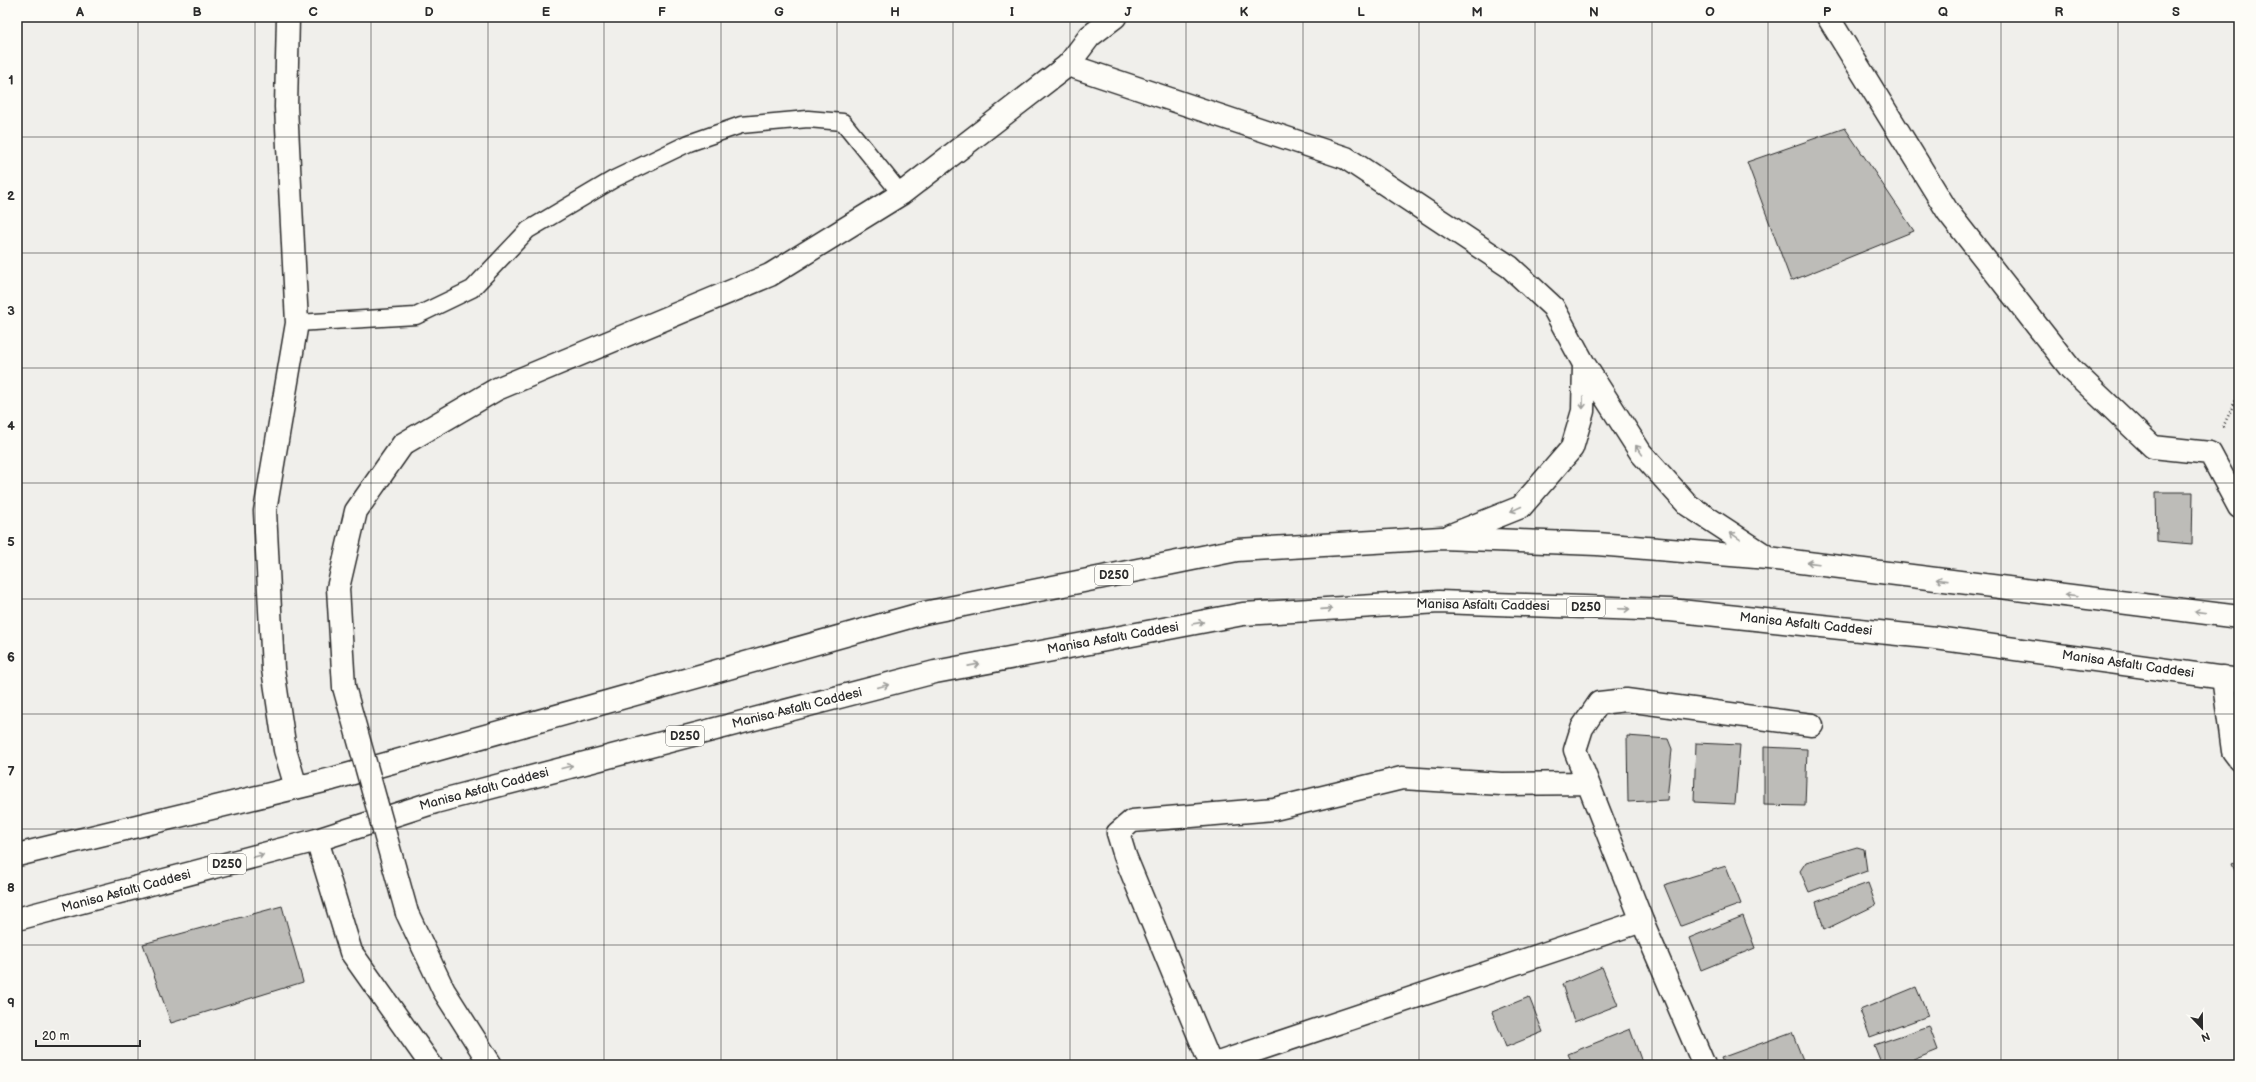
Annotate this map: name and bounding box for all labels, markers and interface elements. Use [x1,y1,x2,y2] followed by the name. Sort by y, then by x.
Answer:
[75,4,84,20] text: A
[192,4,202,20] text: B
[308,4,318,20] text: C
[424,4,434,20] text: D
[542,4,551,20] text: E
[658,4,666,20] text: F
[774,4,784,20] text: G
[890,4,900,20] text: H
[1010,4,1014,20] text: I
[1124,4,1132,20] text: J
[1240,4,1249,20] text: K
[1357,4,1365,20] text: L
[1471,4,1483,20] text: M
[1589,4,1599,20] text: N
[1705,4,1715,20] text: O
[1823,4,1832,20] text: P
[1938,4,1948,20] text: Q
[2055,4,2064,20] text: R
[2172,4,2180,20] text: S
[8,72,14,88] text: 1
[7,188,15,204] text: 2
[7,303,15,319] text: 3
[1579,396,1587,409] one-way arrow
[7,418,15,434] text: 4
[1635,445,1643,456] one-way arrow
[1510,506,1522,513] one-way arrow
[1730,532,1741,540] one-way arrow
[7,534,15,550] text: 5
[1807,560,1820,567] one-way arrow
[1095,565,1133,585] road number: D250
[1936,576,1949,584] one-way arrow
[2065,592,2078,600] one-way arrow
[1416,596,1550,614] street label: Manisa Asfaltı Caddesi
[1567,597,1605,617] road number: D250
[1617,605,1630,612] one-way arrow
[1320,606,1333,613] one-way arrow
[1739,609,1873,639] street label: Manisa Asfaltı Caddesi
[2194,609,2207,616] one-way arrow
[1191,618,1204,626] one-way arrow
[1046,619,1180,657] street label: Manisa Asfaltı Caddesi
[2061,647,2195,681] street label: Manisa Asfaltı Caddesi
[7,649,15,665] text: 6
[967,660,980,668] one-way arrow
[876,681,889,689] one-way arrow
[730,684,864,732] street label: Manisa Asfaltı Caddesi
[666,726,704,746] road number: D250
[561,763,574,770] one-way arrow
[7,764,15,780] text: 7
[418,764,550,814] street label: Manisa Asfaltı Caddesi
[251,851,264,859] one-way arrow
[208,854,246,874] road number: D250
[60,866,192,916] street label: Manisa Asfaltı Caddesi
[7,880,15,896] text: 8
[7,995,15,1011] text: 9
[2182,1008,2222,1048] north arrow
[36,1022,140,1048] scale bar
[42,1029,69,1044] text: 20 m
[2199,1029,2212,1044] text: N

